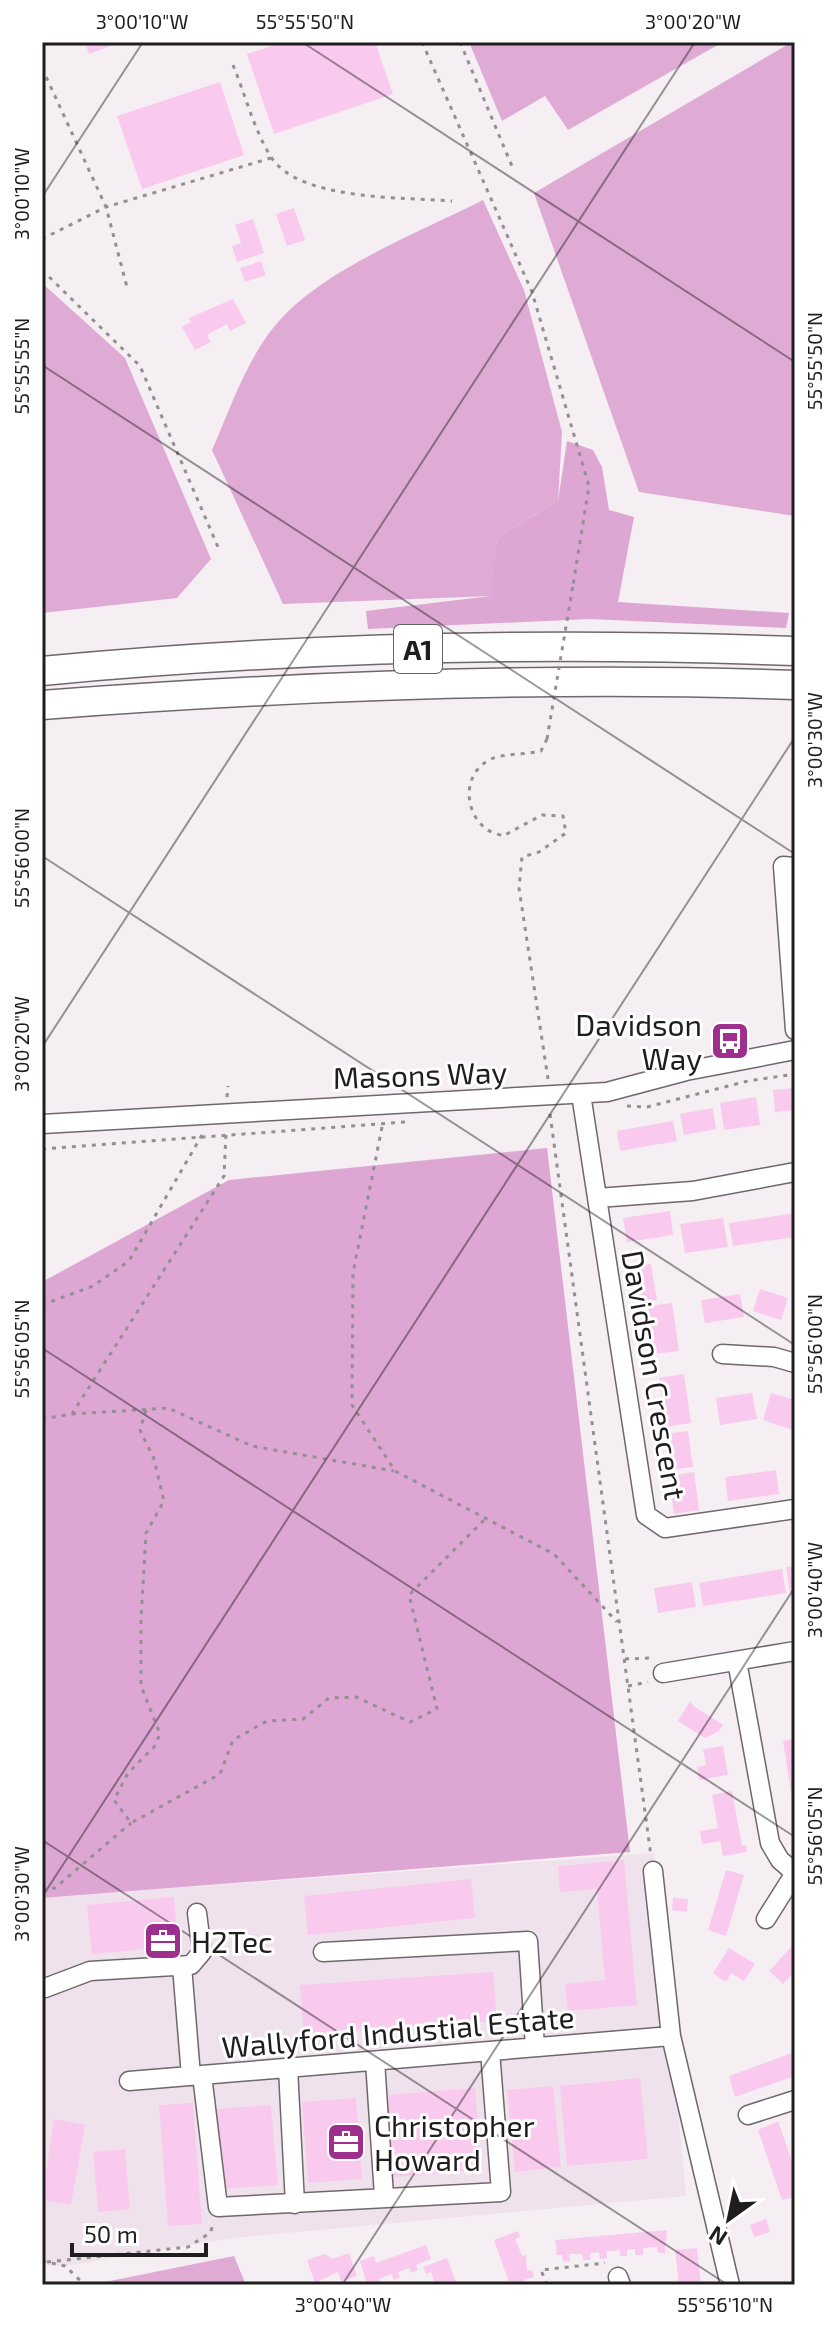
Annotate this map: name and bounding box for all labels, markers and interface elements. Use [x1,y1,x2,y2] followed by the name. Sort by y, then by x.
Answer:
[96,9,188,33] text: 3°00'10"W
[256,9,354,33] text: 55°55'50"N
[645,9,741,33] text: 3°00'20"W
[9,148,33,240] text: 3°00'10"W
[802,312,826,410] text: 55°55'50"N
[9,318,33,414] text: 55°55'55"N
[394,625,442,673] road number: A1
[802,692,826,788] text: 3°00'30"W
[9,808,33,908] text: 55°56'00"N
[9,996,33,1092] text: 3°00'20"W
[575,1006,702,1076] place label: Davidson Way
[709,1020,751,1062] bus stop icon: Davidson Way
[332,1053,508,1095] street label: Masons Way
[615,1247,695,1503] street label: Davidson Crescent
[802,1294,826,1394] text: 55°56'00"N
[9,1300,33,1398] text: 55°56'05"N
[802,1542,826,1638] text: 3°00'40"W
[802,1787,826,1885] text: 55°56'05"N
[9,1846,33,1942] text: 3°00'30"W
[142,1920,184,1962] office icon: H2Tec
[191,1923,273,1959] place label: H2Tec
[220,1998,576,2064] street label: Wallyford Industial Estate
[374,2107,535,2177] place label: Christopher Howard
[325,2121,367,2163] office icon: Christopher Howard
[689,2179,769,2259] north arrow
[72,2207,206,2257] scale bar
[84,2219,138,2248] text: 50 m
[704,2221,731,2252] text: N
[295,2292,391,2316] text: 3°00'40"W
[677,2292,773,2316] text: 55°56'10"N

